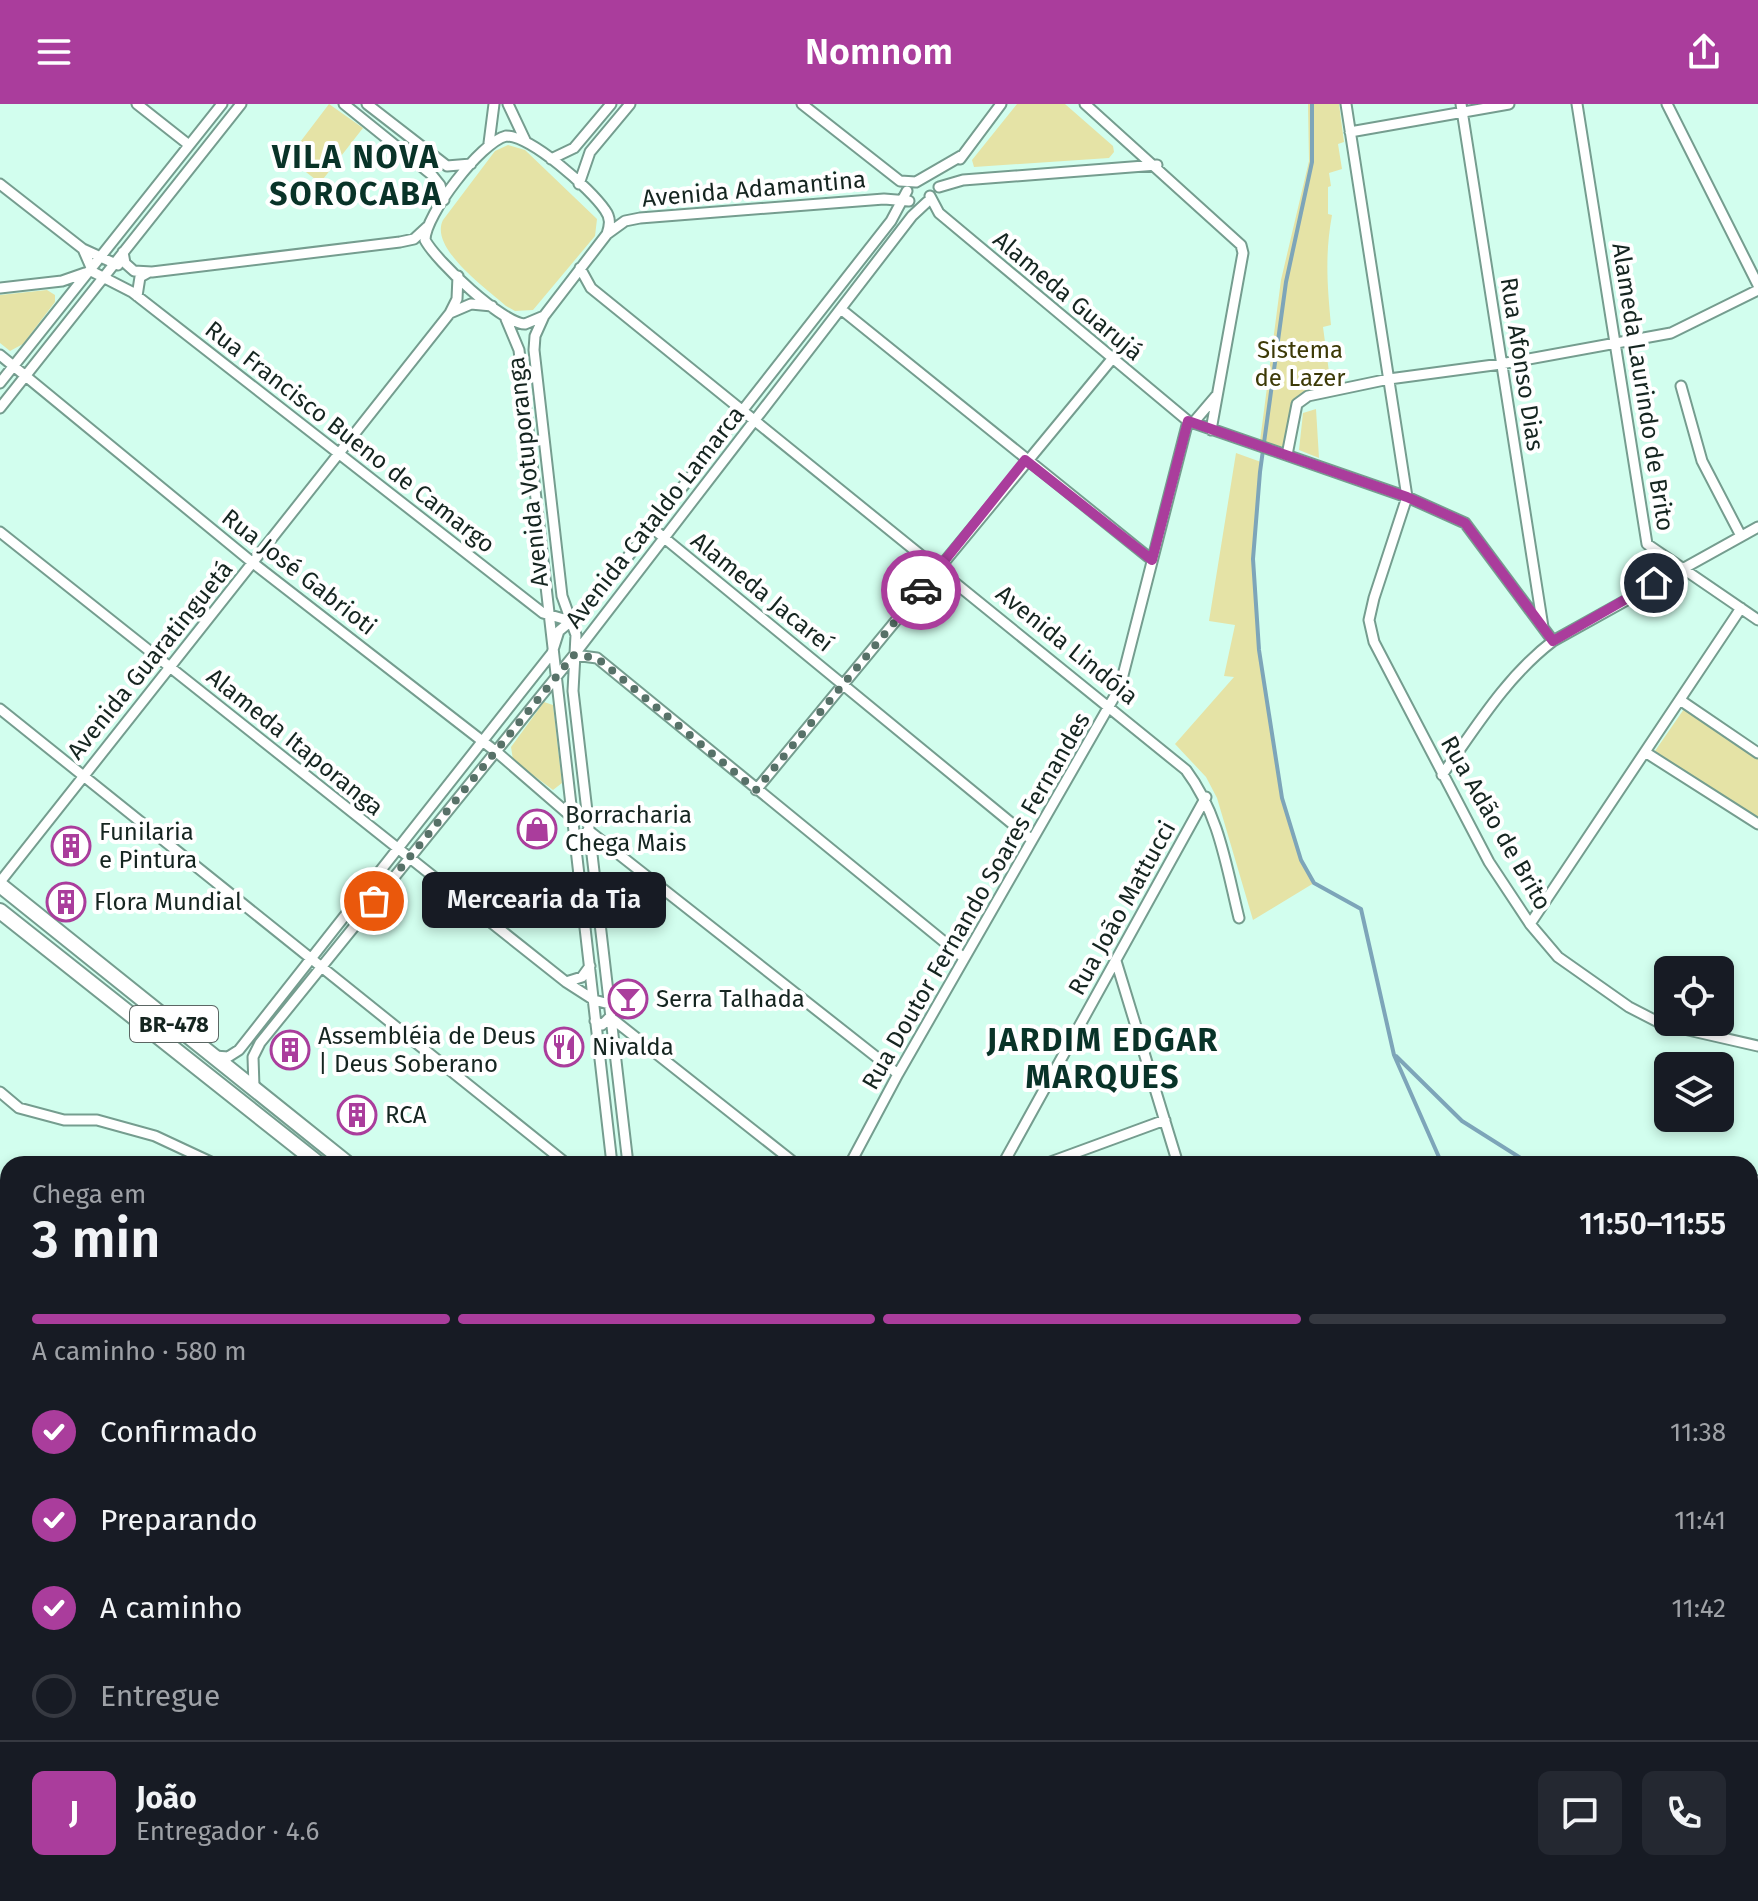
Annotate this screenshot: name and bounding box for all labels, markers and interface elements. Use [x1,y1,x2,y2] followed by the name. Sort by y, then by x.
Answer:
[32,30,76,74] icon: menu
[805,30,953,74] text: Nomnom
[1682,30,1726,74] icon: share
[269,138,443,213] district label: VILA NOVA SOROCABA
[641,165,867,213] street label: Avenida Adamantina
[988,225,1148,367] street label: Alameda Guarujá
[1606,241,1680,533] street label: Alameda Laurindo de Brito
[1494,275,1550,453] street label: Rua Afonso Dias
[200,315,500,559] street label: Rua Francisco Bueno de Camargo
[1254,336,1346,392] park label: Sistema de Lazer
[502,355,554,589] street label: Avenida Votuporanga
[560,401,750,633] street label: Avenida Cataldo Lamarca
[216,503,382,641] street label: Rua José Gabrioti
[685,526,839,658] street label: Alameda Jacareí
[1620,549,1688,617] pin
[881,550,961,630] courier
[61,555,239,765] street label: Avenida Guaratinguetá
[1632,561,1676,605] icon: home
[899,568,943,612] icon: car
[991,579,1143,711] street label: Avenida Lindóia
[201,662,389,822] street label: Alameda Itaporanga
[856,708,1096,1094] street label: Rua Doutor Fernando Soares Fernandes
[1435,731,1557,915] street label: Rua Adão de Brito
[565,801,692,857] place label: Borracharia Chega Mais
[516,808,558,850] shop icon: Borracharia Chega Mais
[1063,816,1181,1000] street label: Rua João Mattucci
[99,818,197,874] place label: Funilaria e Pintura
[50,825,92,867] building icon: Funilaria e Pintura
[340,867,408,935] pin
[422,873,666,929] callout: Mercearia da Tia
[352,879,396,923] icon: bag
[45,881,87,923] building icon: Flora Mundial
[447,884,641,915] text: Mercearia da Tia
[94,888,242,916] place label: Flora Mundial
[1654,956,1734,1132] map controls
[1654,956,1734,1036] button: locate
[607,978,649,1020] bar icon: Serra Talhada
[656,985,805,1013] place label: Serra Talhada
[130,1006,218,1042] road number: BR-478
[986,1021,1219,1096] district label: JARDIM EDGAR MARQUES
[318,1022,536,1078] place label: Assembléia de Deus | Deus Soberano
[543,1026,585,1068] restaurant icon: Nivalda
[269,1029,311,1071] building icon: Assembléia de Deus | Deus Soberano
[592,1033,674,1061] place label: Nivalda
[1654,1052,1734,1132] button: layers
[336,1094,378,1136] building icon: RCA
[385,1101,427,1129] place label: RCA
[32,1179,146,1210] text: Chega em
[1579,1206,1726,1242] text: 11:50–11:55
[32,1208,160,1271] text: 3 min
[32,1336,246,1367] text: A caminho · 580 m
[32,1410,76,1454] icon: check
[100,1414,258,1450] text: Confirmado
[1670,1417,1726,1448] text: 11:38
[32,1498,76,1542] icon: check
[100,1502,258,1538] text: Preparando
[1674,1505,1726,1536] text: 11:41
[32,1586,76,1630] icon: check
[100,1590,242,1626] text: A caminho
[1672,1593,1726,1624] text: 11:42
[100,1678,220,1714] text: Entregue
[1538,1771,1622,1855] button: chat
[1642,1771,1726,1855] button: phone
[136,1780,197,1816] text: João
[69,1795,79,1831] text: J
[136,1816,319,1847] text: Entregador · 4.6

